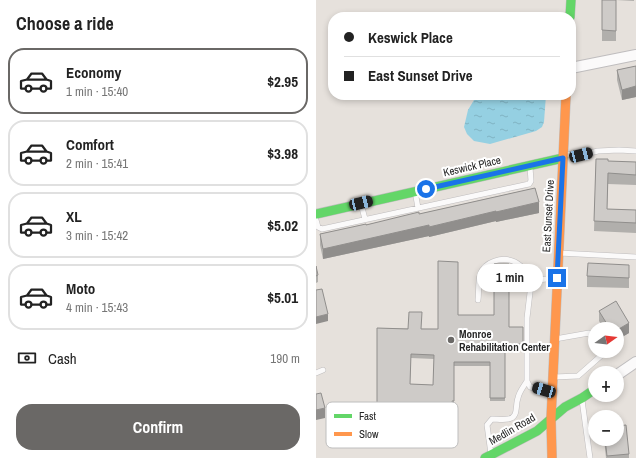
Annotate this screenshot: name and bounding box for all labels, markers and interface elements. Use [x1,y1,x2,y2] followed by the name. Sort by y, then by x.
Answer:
[16,11,114,36] text: Choose a ride
[368,27,453,48] text: Keswick Place
[66,62,121,83] text: Economy
[18,63,54,99] icon: car
[368,65,473,86] text: East Sunset Drive
[267,71,298,92] text: $2.95
[66,83,128,100] text: 1 min · 15:40
[66,134,114,155] text: Comfort
[18,135,54,171] icon: car
[267,143,298,164] text: $3.98
[568,146,594,164] car
[442,153,502,179] street label: Keswick Place
[66,155,128,172] text: 2 min · 15:41
[539,179,557,253] street label: East Sunset Drive
[417,180,435,198] route start
[348,194,374,212] car
[66,206,82,227] text: XL
[18,207,54,243] icon: car
[267,215,298,236] text: $5.02
[66,227,128,244] text: 3 min · 15:42
[477,264,543,292] callout: 1 min
[496,269,524,286] text: 1 min
[548,269,566,287] route end
[66,278,95,299] text: Moto
[18,279,54,315] icon: car
[267,287,298,308] text: $5.01
[66,299,128,316] text: 4 min · 15:43
[588,322,624,358] north arrow
[588,322,624,446] map controls
[459,327,550,354] place label: Monroe Rehabilitation Center
[446,335,456,345] marker: Monroe Rehabilitation Center
[16,347,38,369] icon: cash
[48,348,77,369] text: Cash
[270,350,300,367] text: 190 m
[588,366,624,402] button: +
[531,381,557,399] car
[326,402,458,448] legend
[16,404,300,450] button: Confirm
[359,409,377,423] text: Fast
[486,410,538,448] street label: Medlin Road
[588,410,624,446] button: −
[359,427,379,441] text: Slow

